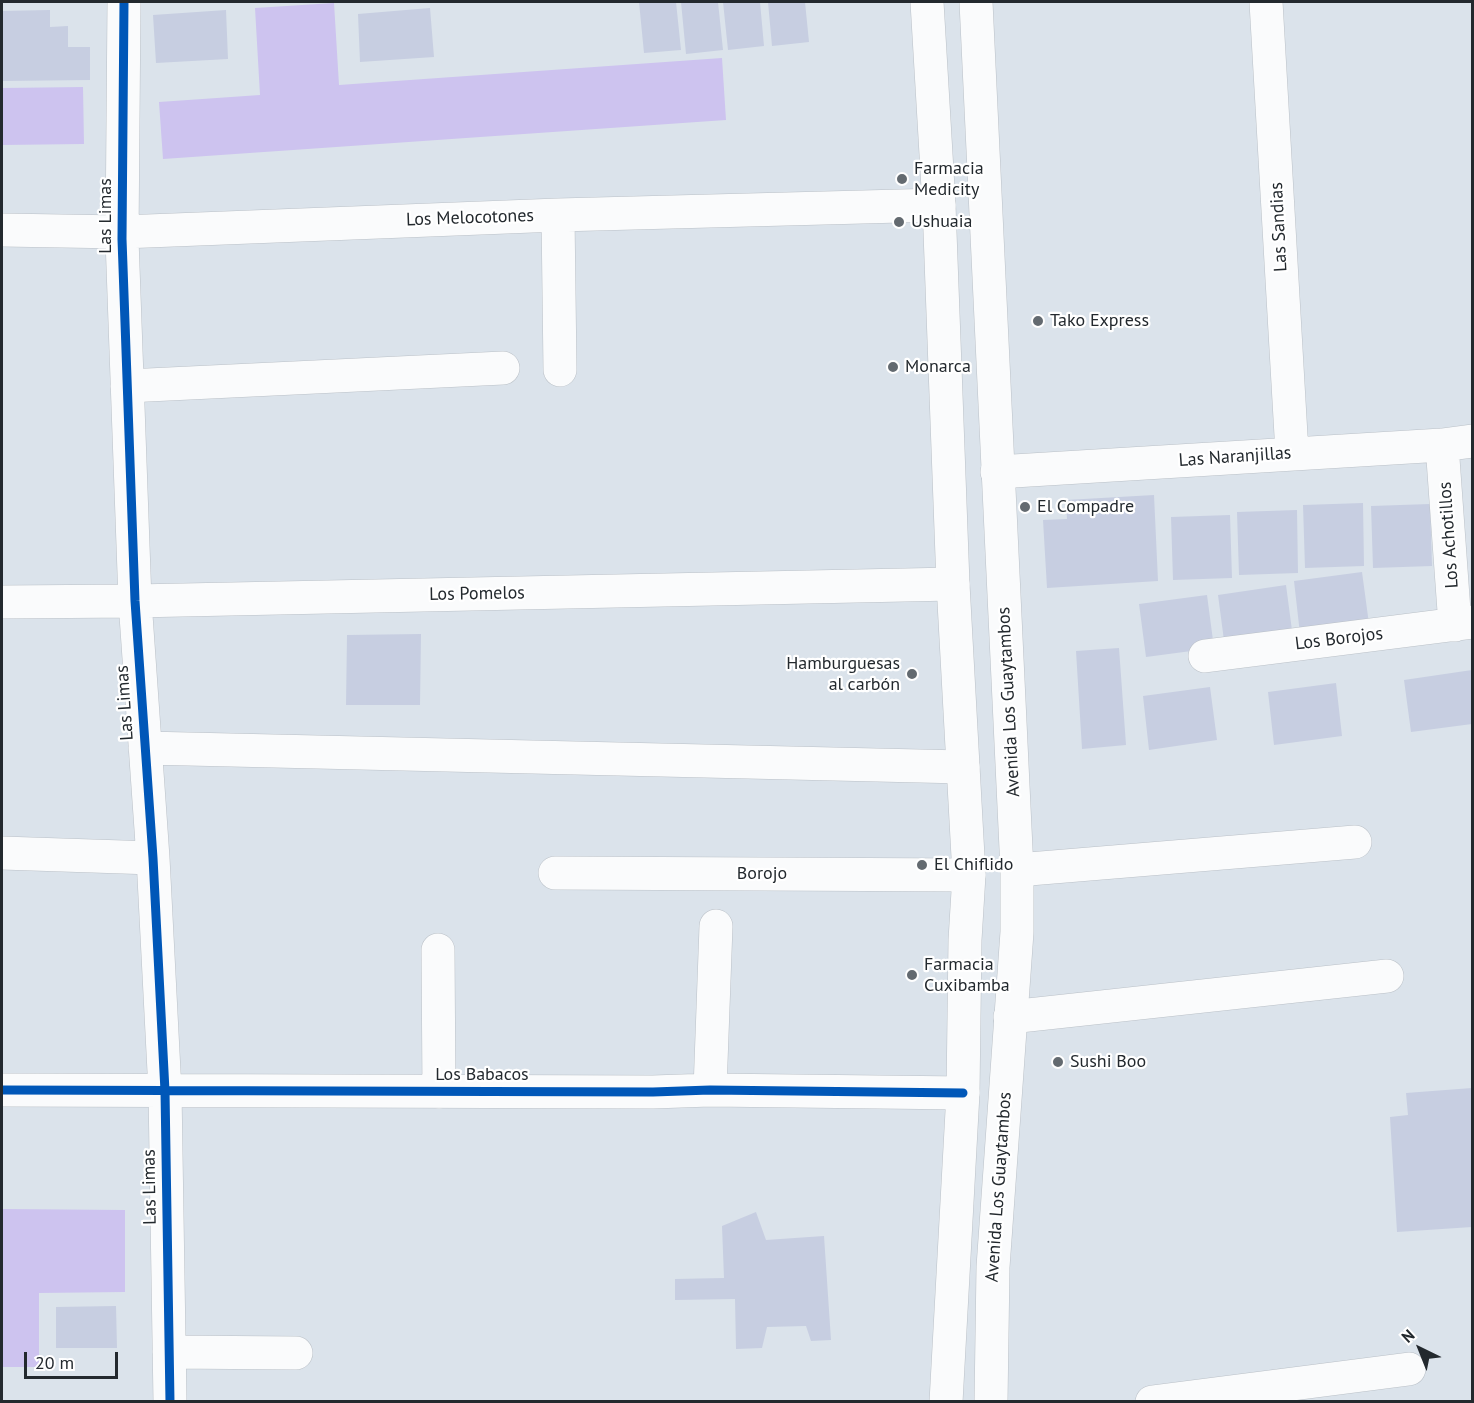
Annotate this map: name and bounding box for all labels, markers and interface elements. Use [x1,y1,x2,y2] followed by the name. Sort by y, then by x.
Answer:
[914,158,984,201] place label: Farmacia Medicity
[895,172,909,186] marker: Farmacia Medicity
[95,178,117,254] street label: Las Limas
[1266,182,1292,272] street label: Las Sandias
[406,205,534,231] street label: Los Melocotones
[911,211,973,233] place label: Ushuaia
[892,215,906,229] marker: Ushuaia
[1050,310,1149,332] place label: Tako Express
[1031,314,1045,328] marker: Tako Express
[905,356,971,378] place label: Monarca
[886,360,900,374] marker: Monarca
[1178,442,1292,472] street label: Las Naranjillas
[1434,481,1464,589] street label: Los Achotillos
[1037,496,1134,518] place label: El Compadre
[1018,500,1032,514] marker: El Compadre
[429,582,525,606] street label: Los Pomelos
[993,606,1025,798] street label: Avenida Los Guaytambos
[1294,623,1384,655] street label: Los Borojos
[786,653,900,696] place label: Hamburguesas al carbón
[112,665,138,741] street label: Las Limas
[905,667,919,681] marker: Hamburguesas al carbón
[934,854,1013,876] place label: El Chiflido
[915,858,929,872] marker: El Chiflido
[737,863,787,885] street label: Borojo
[924,954,1010,996] place label: Farmacia Cuxibamba
[905,968,919,982] marker: Farmacia Cuxibamba
[1070,1051,1146,1073] place label: Sushi Boo
[1051,1055,1065,1069] marker: Sushi Boo
[435,1064,529,1086] street label: Los Babacos
[982,1091,1016,1283] street label: Avenida Los Guaytambos
[139,1149,161,1225] street label: Las Limas
[1390,1319,1450,1379] north arrow
[1397,1325,1418,1347] text: N
[27,1340,122,1378] scale bar
[35,1351,74,1374] text: 20 m

